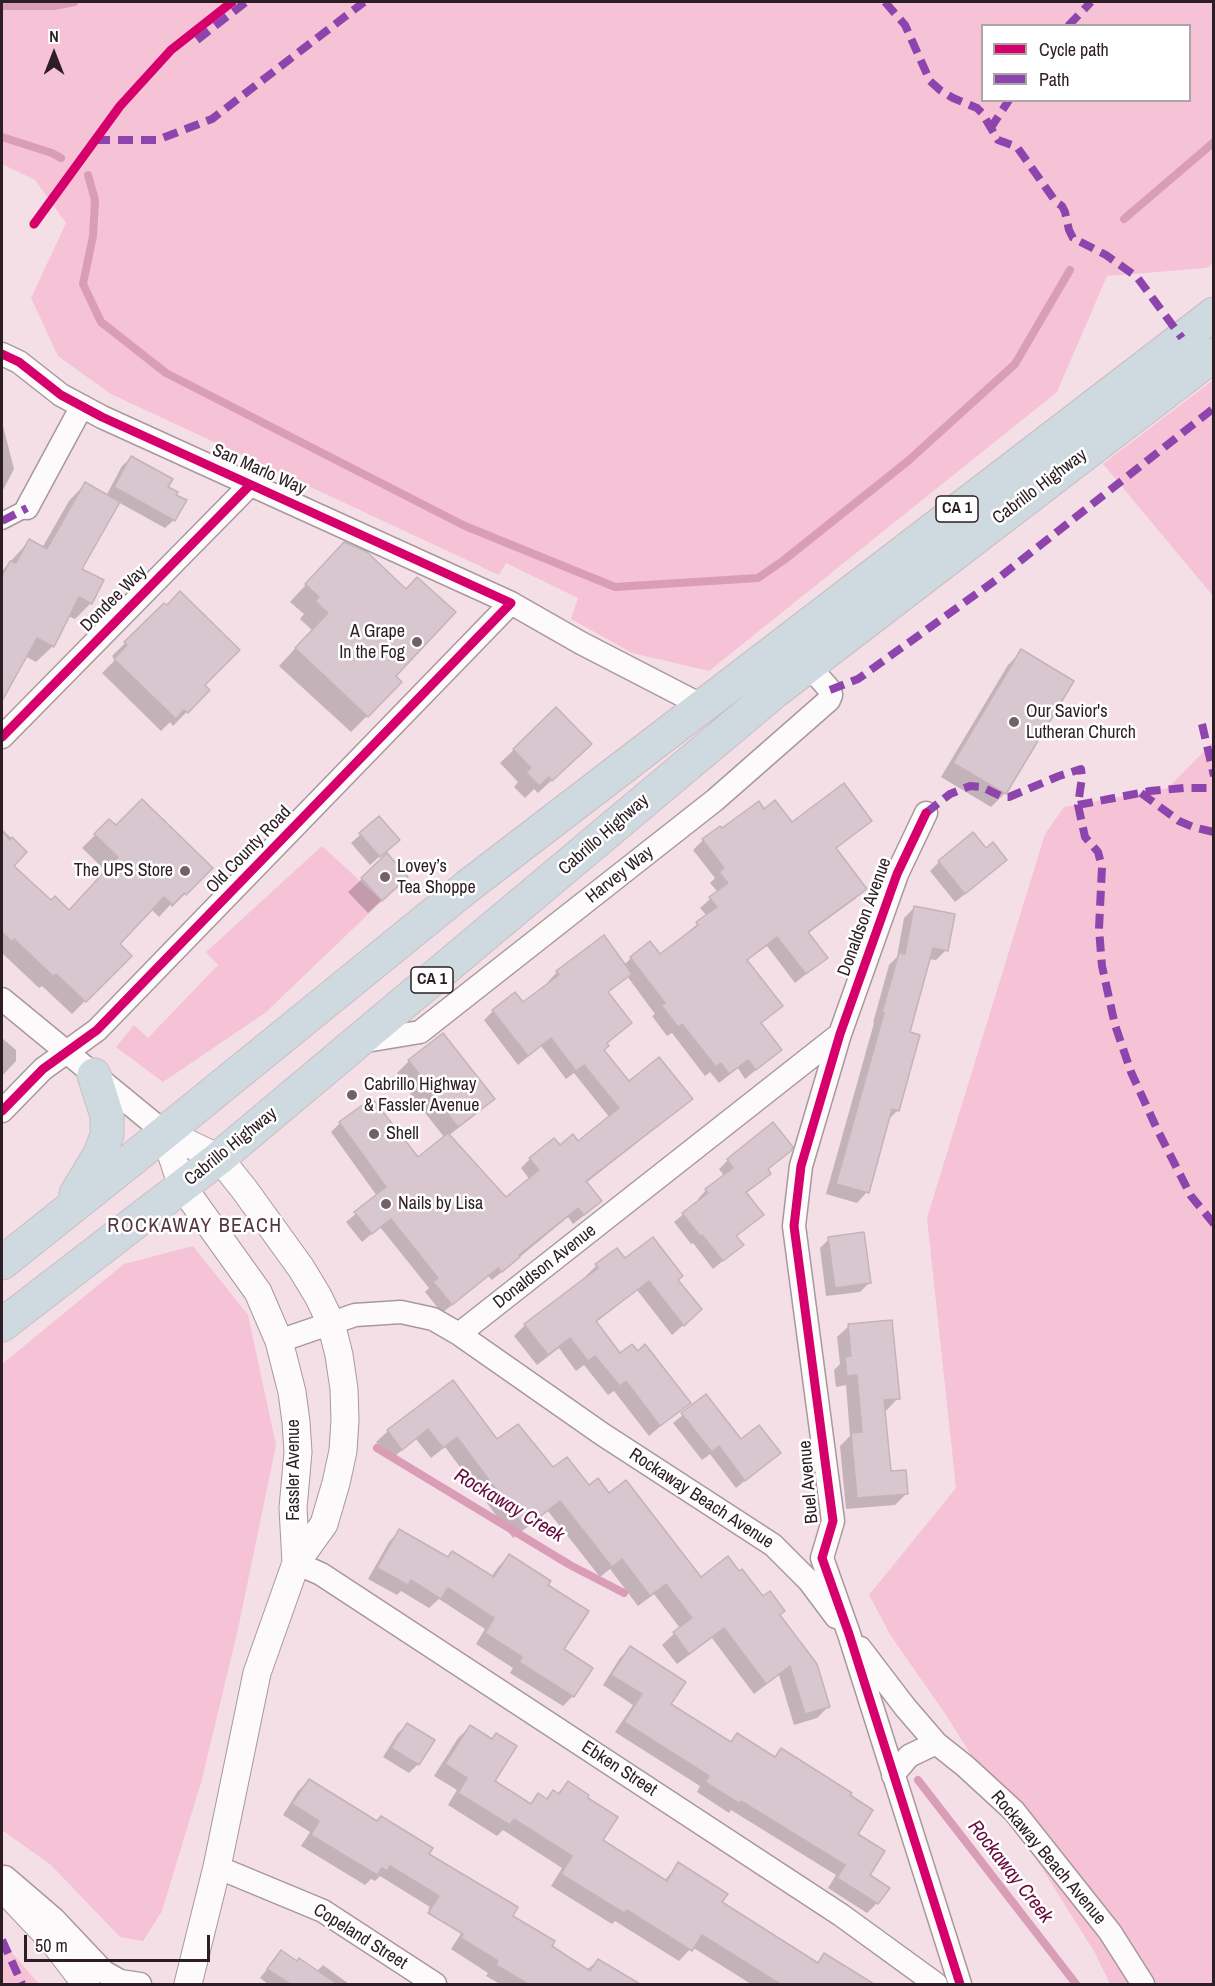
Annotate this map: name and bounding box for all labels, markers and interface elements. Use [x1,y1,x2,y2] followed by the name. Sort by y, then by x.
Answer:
[24,24,84,84] north arrow
[981,24,1191,102] legend
[49,25,59,47] text: N
[1039,37,1109,62] text: Cycle path
[1039,67,1069,92] text: Path
[209,440,309,500] street label: San Marlo Way
[989,445,1091,529] street label: Cabrillo Highway
[936,496,978,522] road number: CA 1
[76,561,152,637] street label: Dondee Way
[339,621,405,664] place label: A Grape In the Fog
[410,635,424,649] marker: A Grape In the Fog
[1026,701,1136,744] place label: Our Savior's Lutheran Church
[1007,715,1021,729] marker: Our Savior's Lutheran Church
[555,790,653,880] street label: Cabrillo Highway
[202,802,296,898] street label: Old County Road
[582,842,658,908] street label: Harvey Way
[834,855,896,979] street label: Donaldson Avenue
[397,856,476,898] place label: Lovey’s Tea Shoppe
[74,860,173,882] place label: The UPS Store
[178,864,192,878] marker: The UPS Store
[378,870,392,884] marker: Lovey’s Tea Shoppe
[411,967,453,993] road number: CA 1
[364,1074,480,1116] place label: Cabrillo Highway & Fassler Avenue
[345,1088,359,1102] marker: Cabrillo Highway & Fassler Avenue
[181,1103,281,1191] street label: Cabrillo Highway
[386,1123,419,1145] place label: Shell
[367,1127,381,1141] marker: Shell
[398,1193,483,1215] place label: Nails by Lisa
[379,1197,393,1211] marker: Nails by Lisa
[107,1215,283,1239] district label: ROCKAWAY BEACH
[489,1220,601,1314] street label: Donaldson Avenue
[283,1419,305,1521] street label: Fassler Avenue
[795,1439,823,1525] street label: Buel Avenue
[625,1444,777,1554] street label: Rockaway Beach Avenue
[450,1464,568,1548] water label: Rockaway Creek
[577,1737,661,1801] street label: Ebken Street
[986,1787,1110,1929] street label: Rockaway Beach Avenue
[962,1816,1058,1928] water label: Rockaway Creek
[309,1900,411,1974] street label: Copeland Street
[27,1923,213,1961] scale bar
[35,1933,68,1958] text: 50 m

